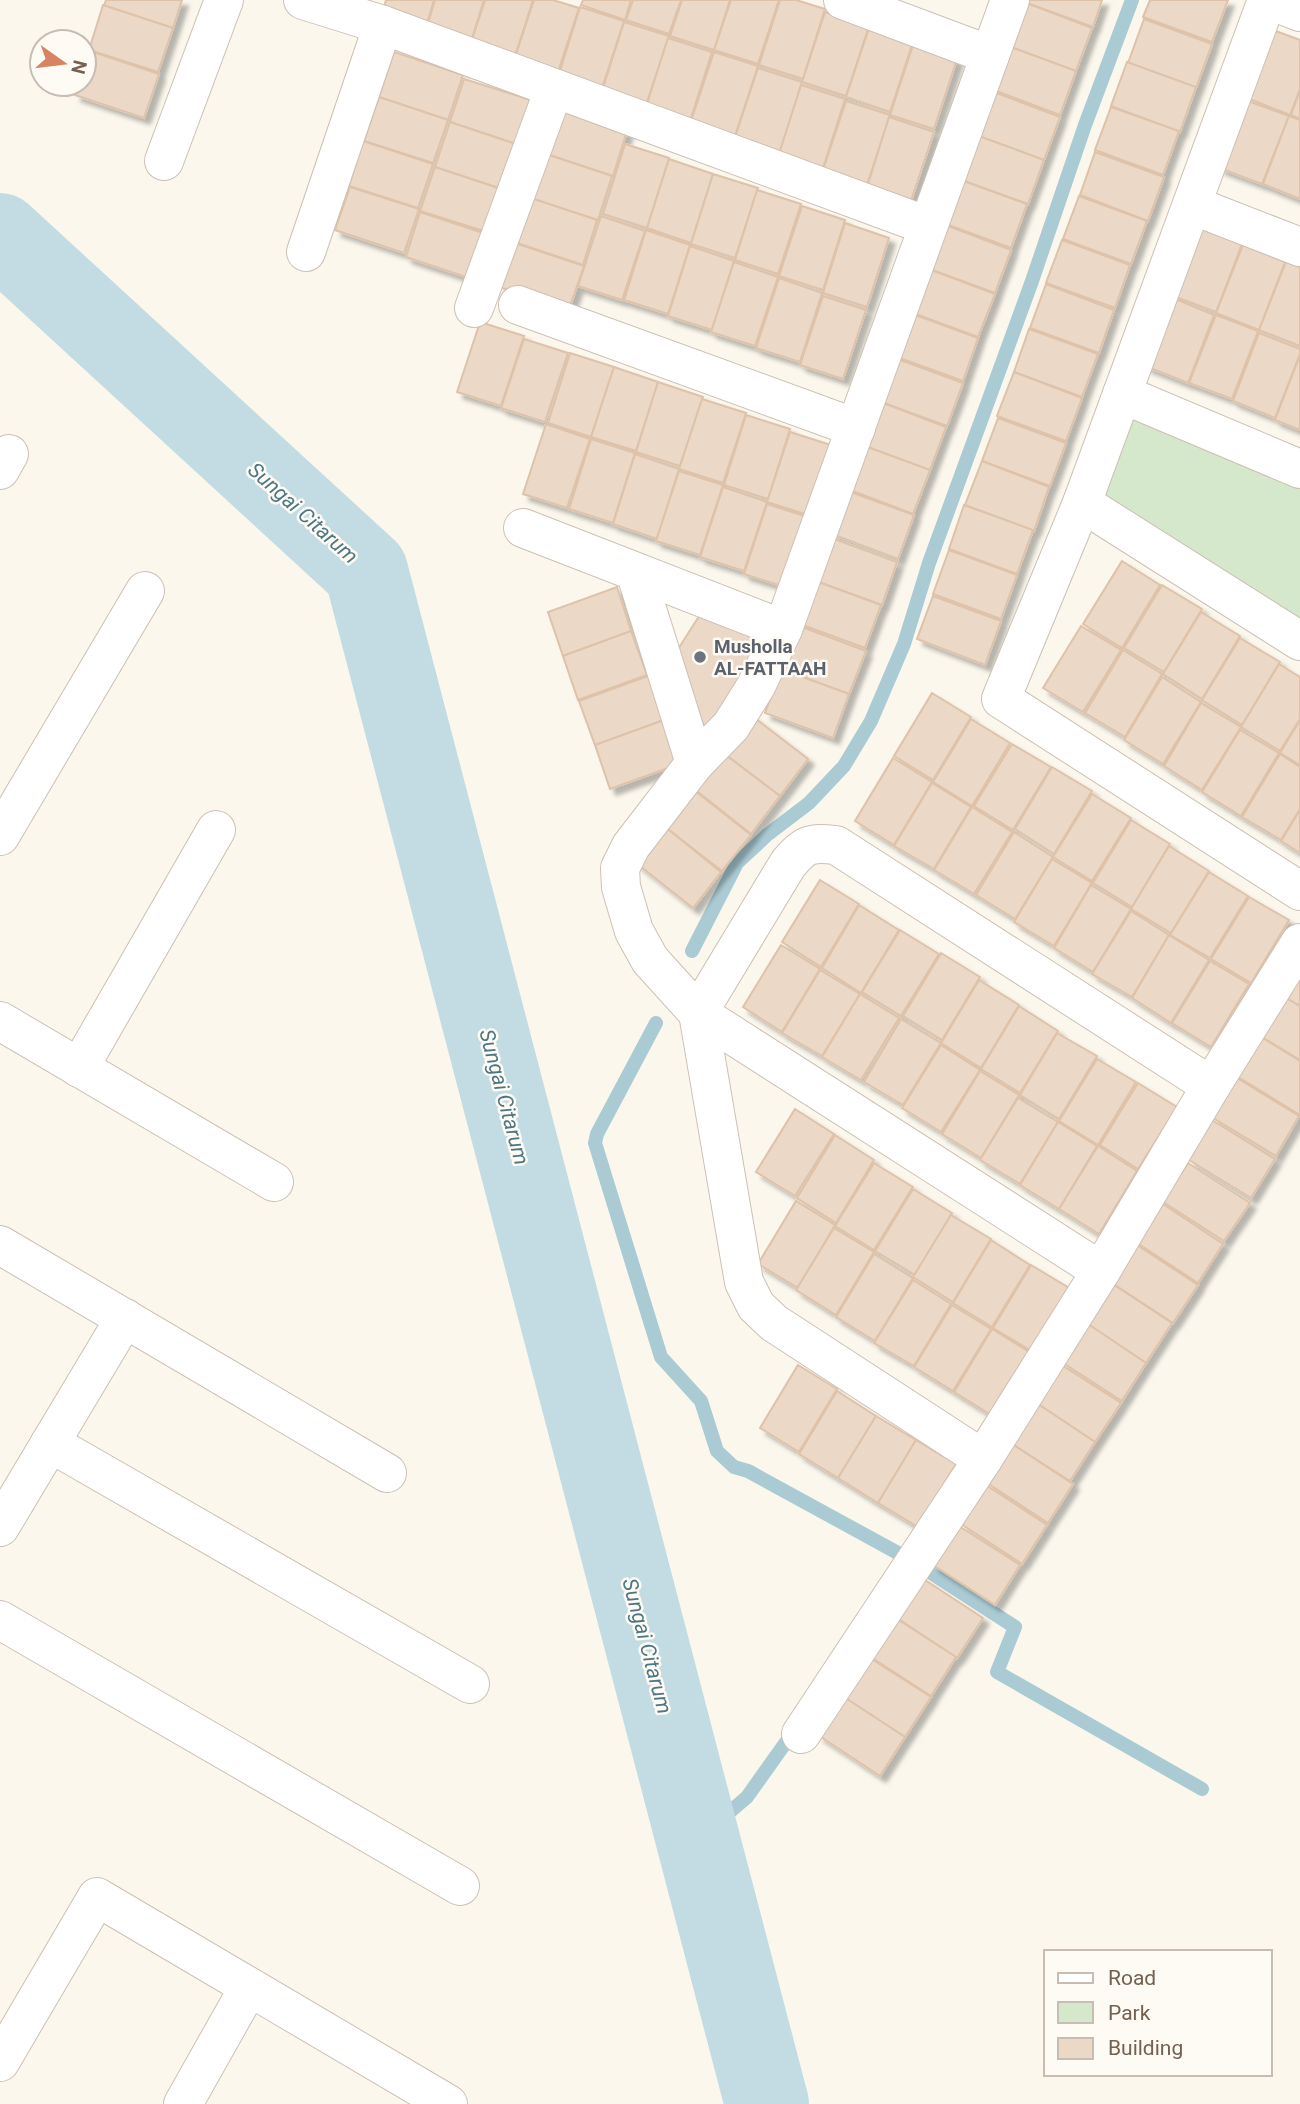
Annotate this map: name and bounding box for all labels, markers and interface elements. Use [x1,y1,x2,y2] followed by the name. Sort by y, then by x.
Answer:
[28,28,98,98] north arrow
[66,58,92,76] text: N
[243,458,363,568] water label: Sungai Citarum
[714,635,827,680] place label: Musholla AL-FATTAAH
[692,649,708,665] marker: Musholla AL-FATTAAH
[474,1027,534,1167] water label: Sungai Citarum
[617,1576,677,1716] water label: Sungai Citarum
[1044,1950,1272,2076] legend
[1108,1966,1156,1990] text: Road
[1108,2001,1151,2025] text: Park
[1108,2036,1183,2060] text: Building

